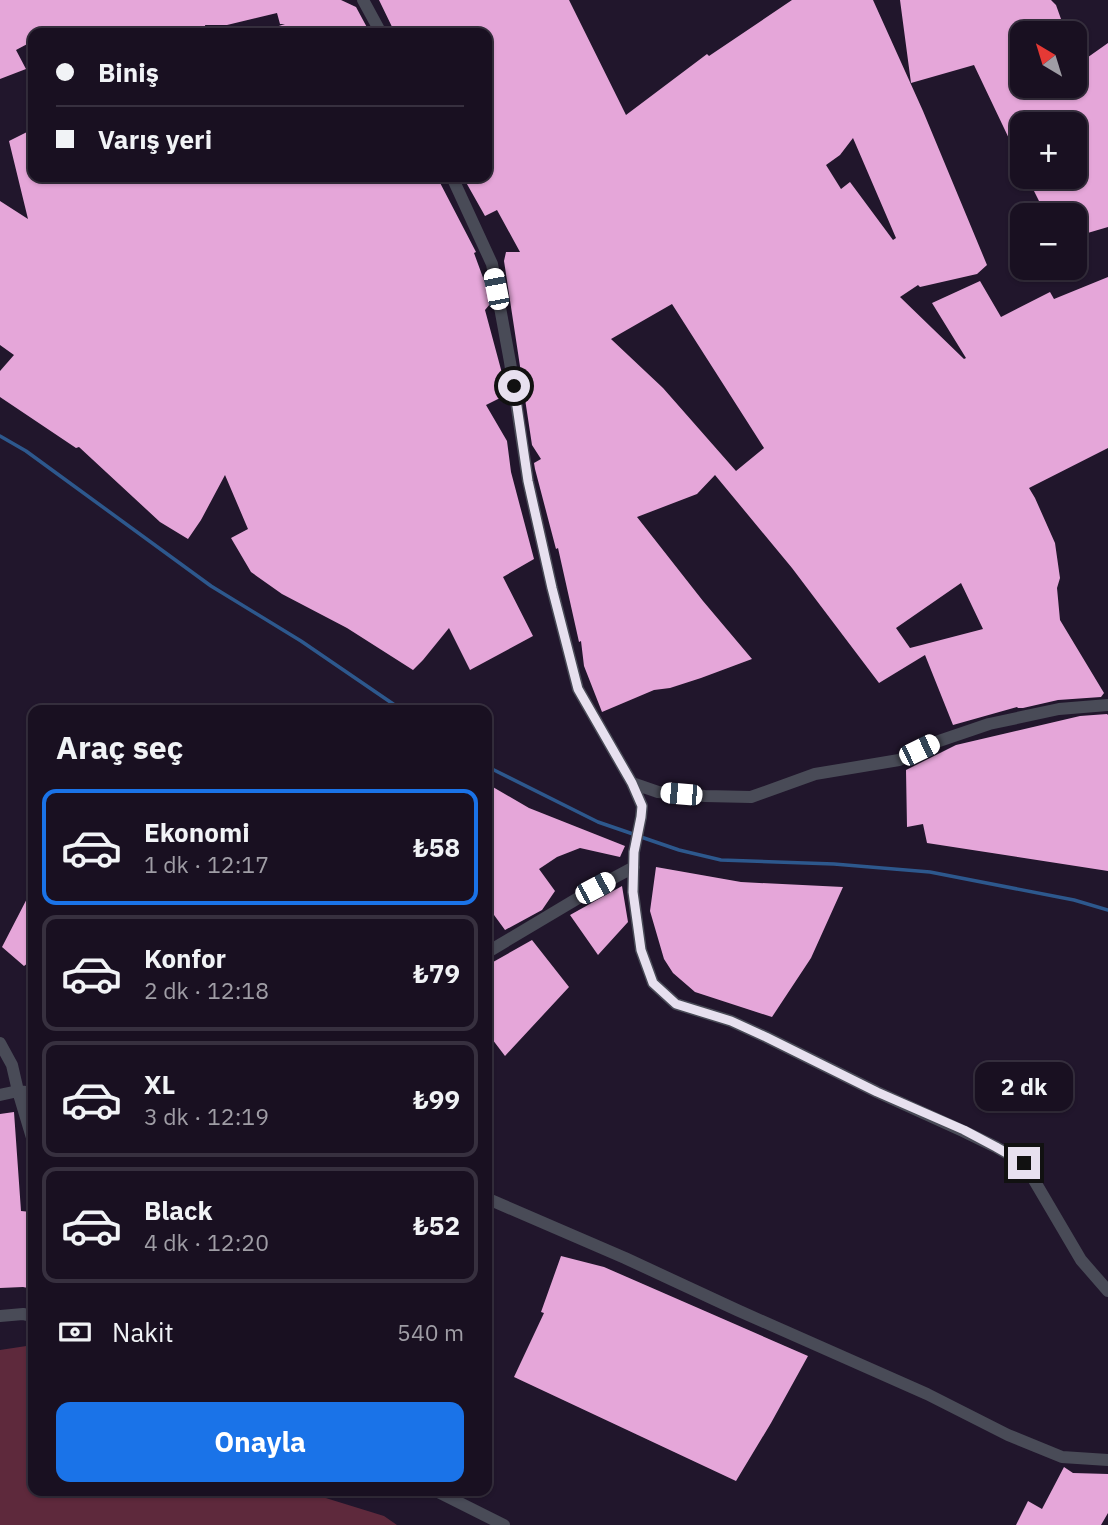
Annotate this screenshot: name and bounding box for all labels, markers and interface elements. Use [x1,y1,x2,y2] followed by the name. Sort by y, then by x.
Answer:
[1010,21,1087,98] north arrow
[1010,21,1087,280] map controls
[98,55,159,89] text: Biniş
[1010,112,1087,189] button: +
[98,122,212,156] text: Varış yeri
[1010,203,1087,280] button: −
[482,266,511,312] car
[498,370,530,402] route start
[56,726,183,768] text: Araç seç
[896,731,943,769] car
[660,782,703,806] car
[144,815,250,849] text: Ekonomi
[60,816,123,879] icon: car
[413,830,460,864] text: ₺58
[144,849,269,879] text: 1 dk · 12:17
[572,869,619,907] car
[144,941,226,975] text: Konfor
[60,942,123,1005] icon: car
[413,956,460,990] text: ₺79
[144,975,269,1005] text: 2 dk · 12:18
[975,1062,1073,1110] callout: 2 dk
[144,1067,175,1101] text: XL
[60,1068,123,1131] icon: car
[1001,1071,1047,1101] text: 2 dk
[413,1082,460,1116] text: ₺99
[144,1101,269,1131] text: 3 dk · 12:19
[1008,1147,1040,1179] route end
[144,1193,212,1227] text: Black
[60,1194,123,1257] icon: car
[413,1208,460,1242] text: ₺52
[144,1227,269,1257] text: 4 dk · 12:20
[56,1313,94,1351] icon: cash
[112,1315,174,1349] text: Nakit
[397,1317,464,1347] text: 540 m
[56,1402,464,1482] button: Onayla

